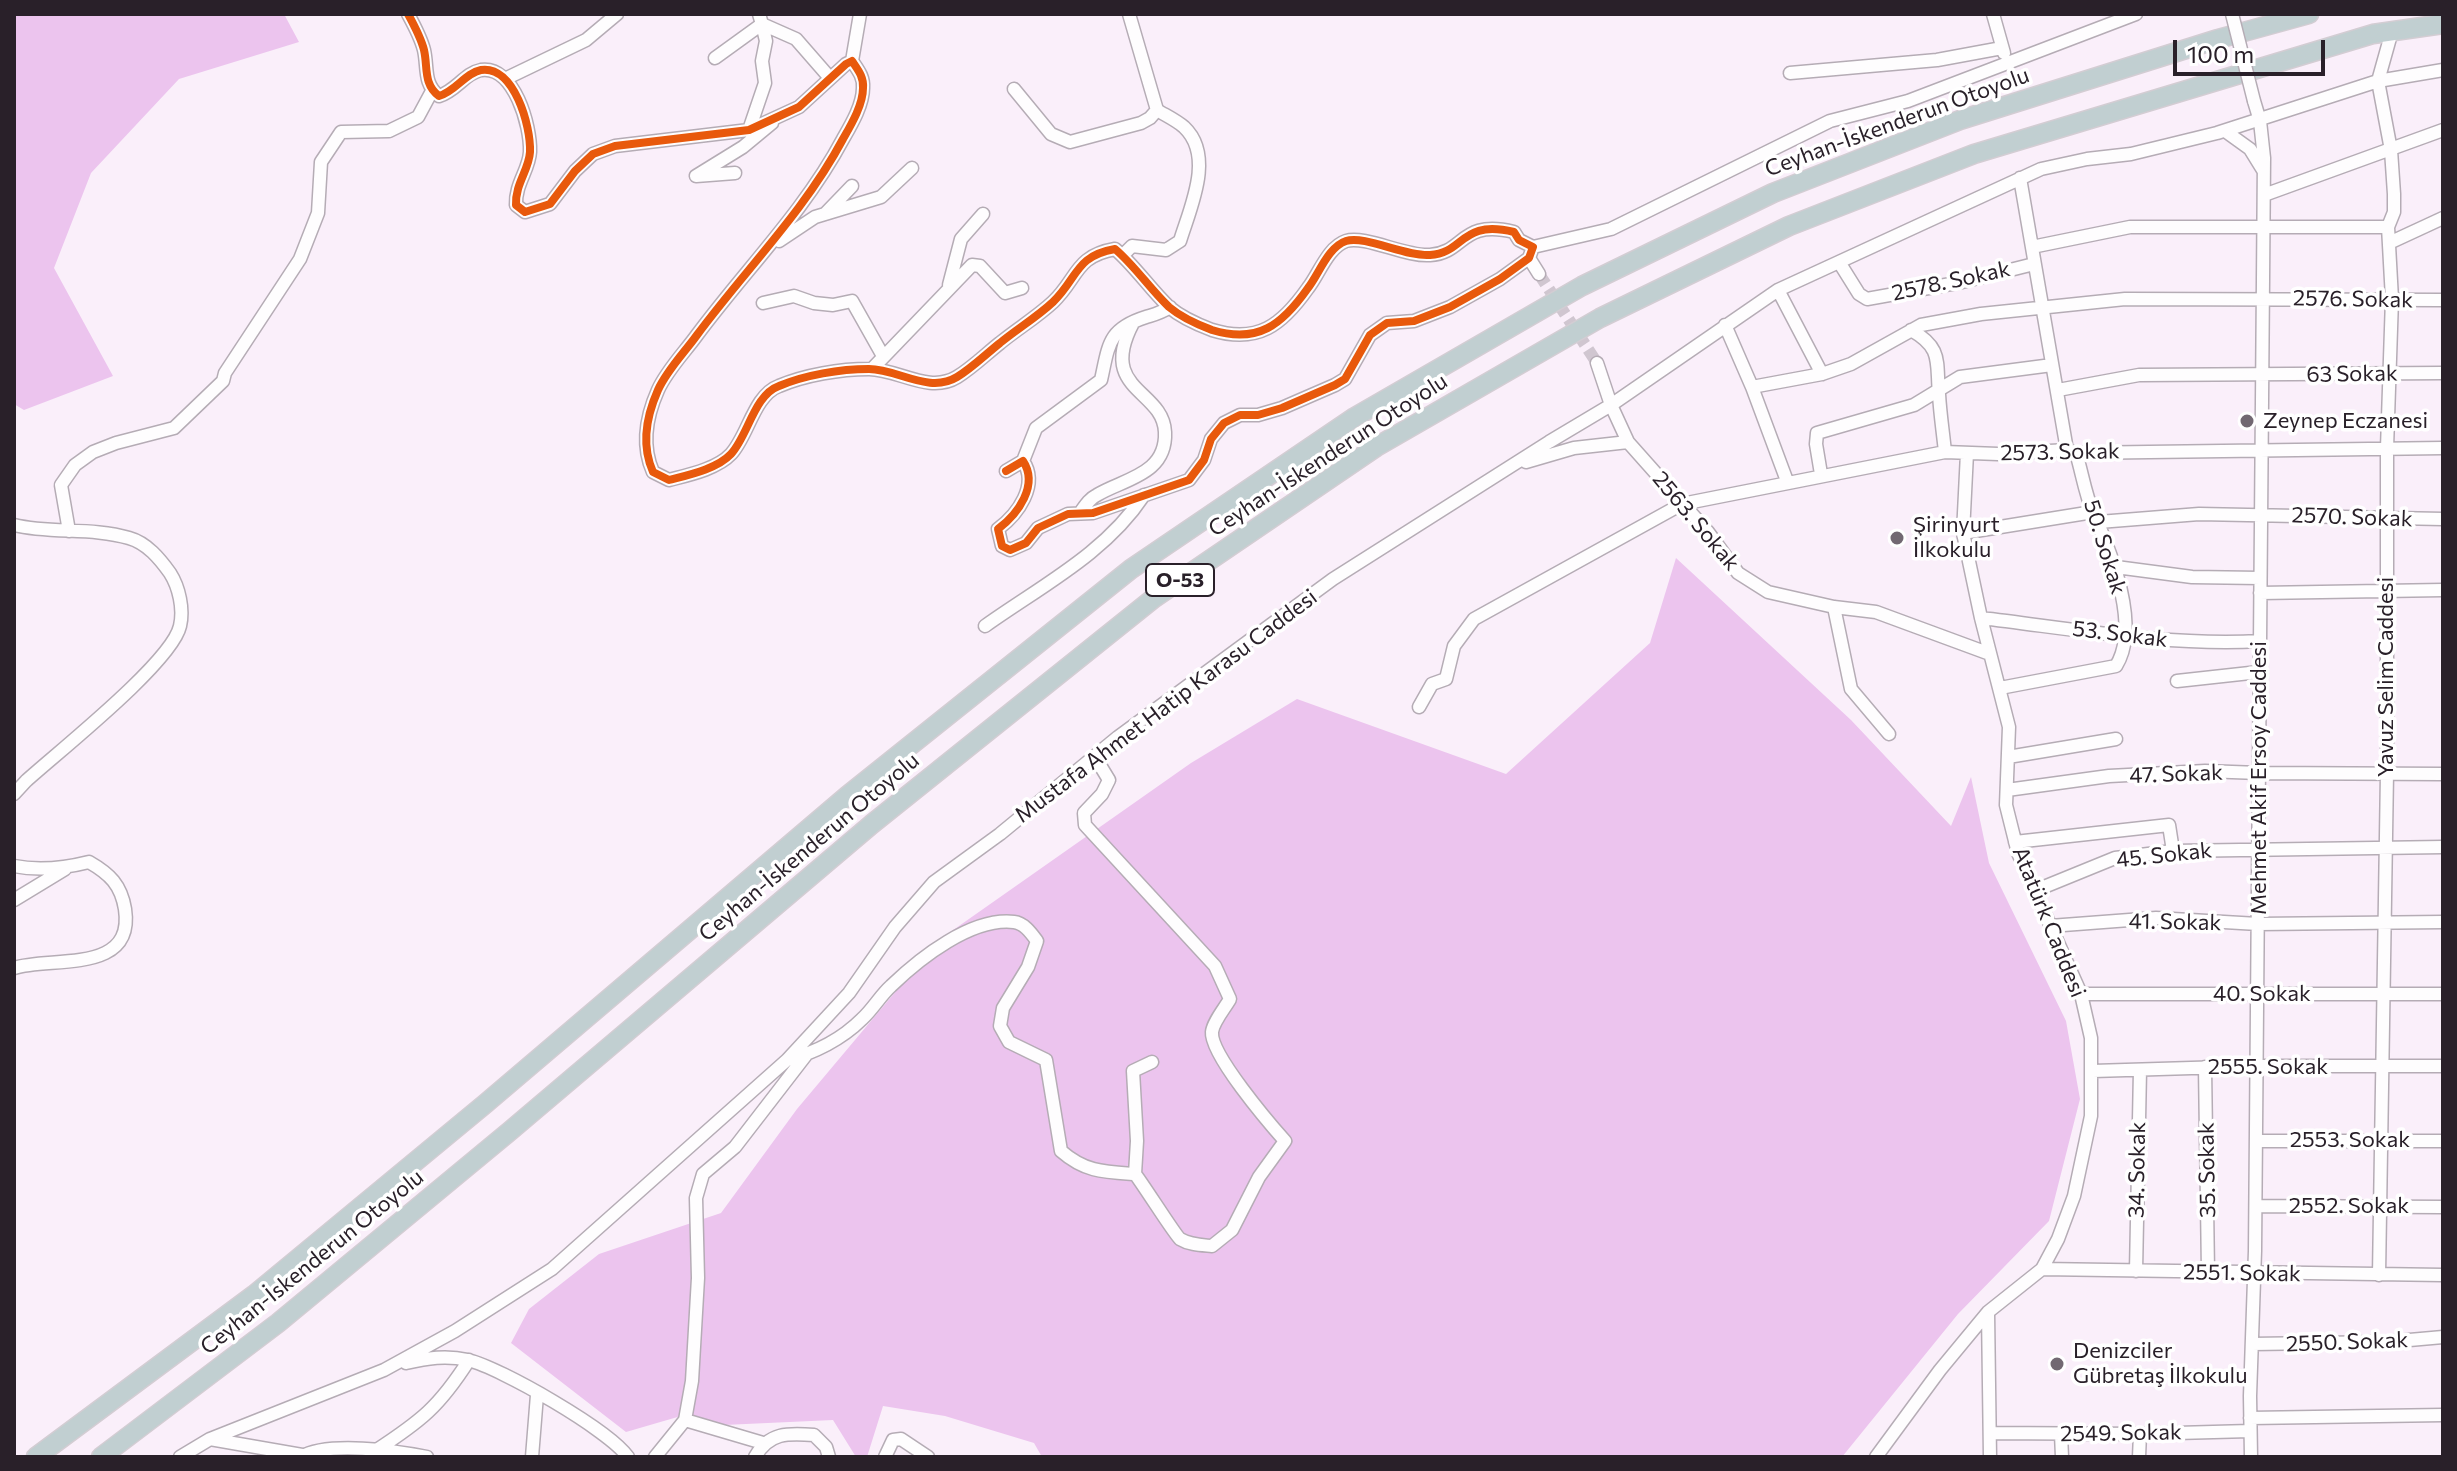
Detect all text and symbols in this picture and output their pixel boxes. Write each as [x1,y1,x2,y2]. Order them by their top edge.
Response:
scale bar [2177,24,2329,74]
text: 100 m [2187,39,2254,68]
street label: Ceyhan-İskenderun Otoyolu [1761,62,2033,182]
street label: 2578. Sokak [1889,256,2013,306]
street label: 2576. Sokak [2293,285,2413,313]
street label: 63 Sokak [2306,360,2398,388]
street label: Ceyhan-İskenderun Otoyolu [1204,368,1452,542]
place label: Zeynep Eczanesi [2263,408,2428,434]
marker: Zeynep Eczanesi [2238,412,2256,430]
street label: 2573. Sokak [2000,438,2120,466]
street label: 2563. Sokak [1647,466,1745,576]
street label: 50. Sokak [2078,497,2132,597]
street label: 2570. Sokak [2291,502,2413,532]
place label: Şirinyurt İlkokulu [1913,512,2000,564]
marker: Şirinyurt İlkokulu [1888,529,1906,547]
road number: O-53 [1146,564,1214,596]
street label: Yavuz Selim Caddesi [2373,577,2399,777]
street label: Mustafa Ahmet Hatip Karasu Caddesi [1010,584,1322,828]
street label: 53. Sokak [2071,615,2169,653]
street label: Mehmet Akif Ersoy Caddesi [2246,641,2272,915]
street label: Ceyhan-İskenderun Otoyolu [694,747,924,947]
street label: 47. Sokak [2129,759,2223,789]
street label: 45. Sokak [2115,837,2213,873]
street label: Atatürk Caddesi [2007,843,2091,1001]
street label: 41. Sokak [2128,908,2222,936]
street label: 40. Sokak [2213,981,2311,1007]
street label: 2555. Sokak [2208,1054,2328,1080]
street label: 34. Sokak [2123,1122,2151,1218]
street label: 35. Sokak [2193,1122,2221,1218]
street label: 2553. Sokak [2290,1127,2410,1153]
street label: Ceyhan-İskenderun Otoyolu [195,1164,429,1360]
street label: 2552. Sokak [2289,1193,2409,1219]
street label: 2551. Sokak [2183,1259,2301,1287]
street label: 2550. Sokak [2285,1327,2409,1357]
place label: Denizciler Gübretaş İlkokulu [2073,1338,2247,1390]
marker: Denizciler Gübretaş İlkokulu [2048,1355,2066,1373]
street label: 2549. Sokak [2060,1419,2182,1447]

